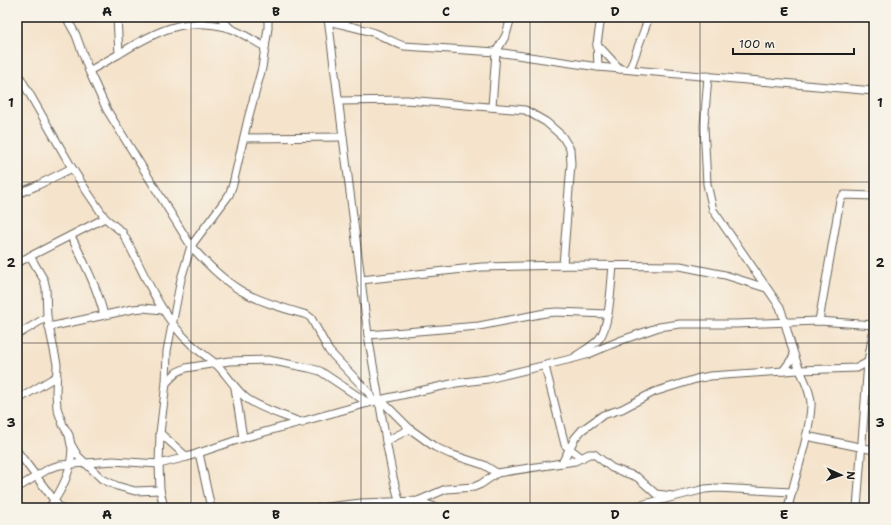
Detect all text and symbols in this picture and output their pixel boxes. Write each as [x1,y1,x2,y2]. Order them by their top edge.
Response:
text: A [102,3,112,20]
text: B [272,3,280,20]
text: C [442,3,450,20]
text: D [610,3,620,20]
text: E [780,3,789,20]
scale bar [733,30,854,56]
text: 100 m [739,36,775,52]
text: 1 [8,94,14,111]
text: 1 [877,94,883,111]
text: 2 [6,254,16,271]
text: 2 [875,254,885,271]
text: 3 [6,414,16,431]
text: 3 [875,414,885,431]
north arrow [821,455,861,495]
text: N [843,471,858,481]
text: A [102,506,112,523]
text: B [272,506,280,523]
text: C [442,506,450,523]
text: D [610,506,620,523]
text: E [780,506,789,523]

